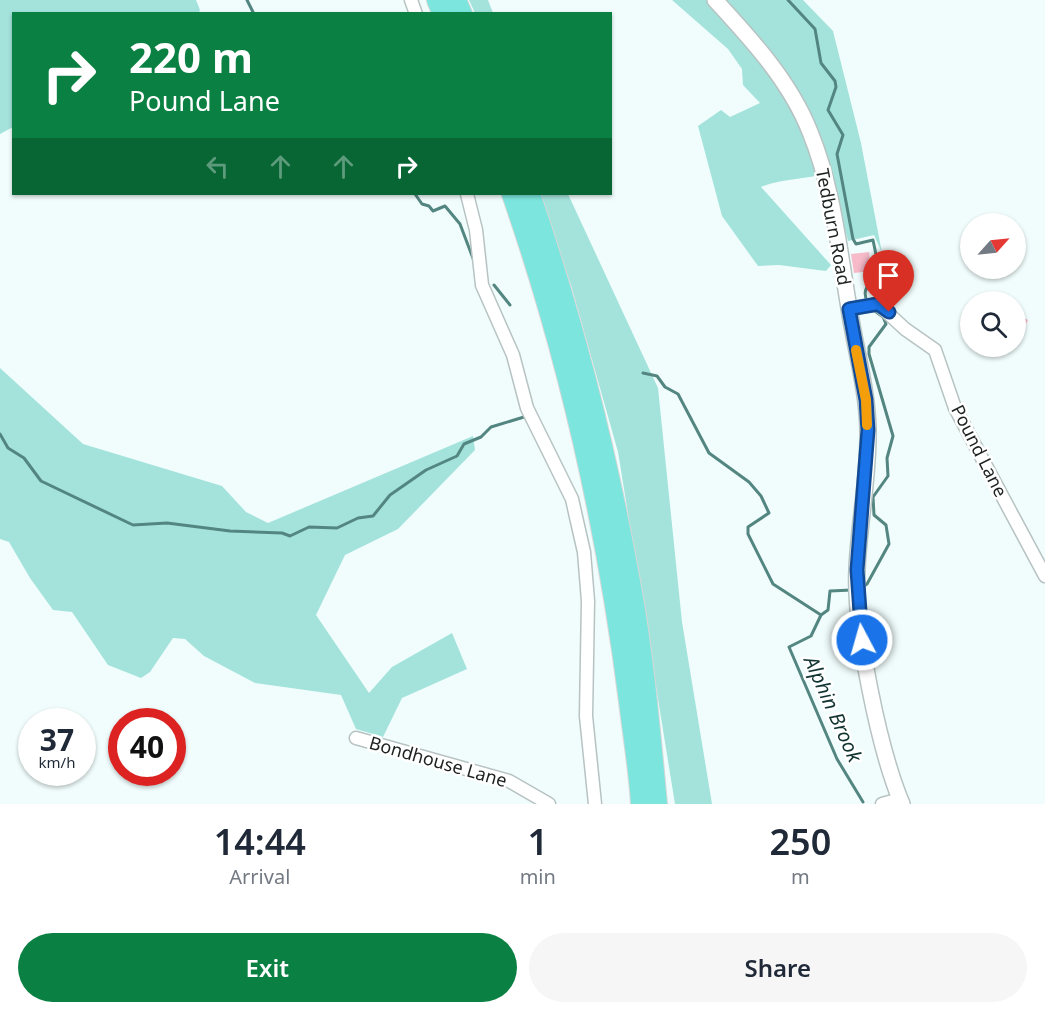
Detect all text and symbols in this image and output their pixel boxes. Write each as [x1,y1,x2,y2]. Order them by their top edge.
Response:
text: 220 m [129,28,253,85]
icon: right [30,36,108,114]
text: Pound Lane [129,82,280,119]
icon: left [201,150,234,183]
icon: ahead [264,150,297,183]
icon: ahead [327,150,360,183]
icon: right [390,150,423,183]
street label: Tedburn Road [811,166,857,287]
north arrow [960,213,1026,279]
map controls [960,213,1026,357]
pin [863,250,914,312]
icon: arrive [872,259,905,292]
button: search [960,291,1026,357]
street label: Pound Lane [946,400,1013,501]
position arrow [830,608,894,672]
water label: Alphin Brook [797,650,869,767]
speed limit sign: 40 [108,708,186,786]
text: 37 [40,719,74,760]
street label: Bondhouse Lane [367,730,510,792]
text: km/h [39,752,75,772]
text: 14:44 [214,817,306,866]
text: 1 [527,817,548,866]
text: 250 [770,817,831,866]
text: Arrival [229,863,290,890]
text: min [520,863,556,890]
text: m [791,863,810,890]
button: Exit [18,933,517,1002]
button: Share [529,933,1027,1002]

